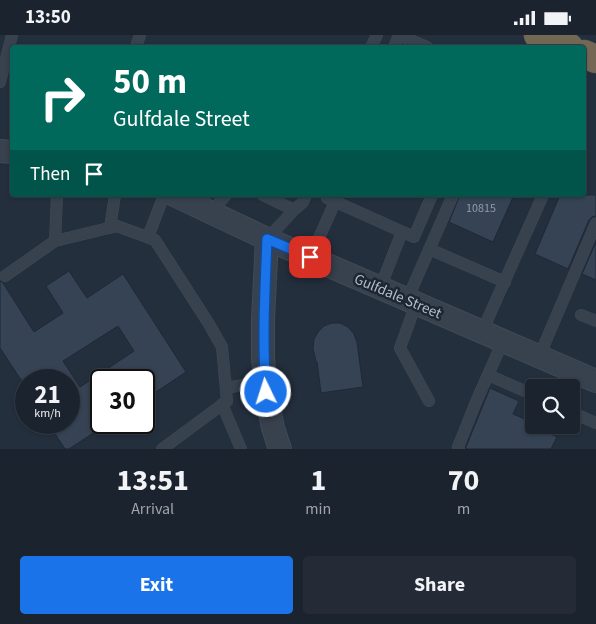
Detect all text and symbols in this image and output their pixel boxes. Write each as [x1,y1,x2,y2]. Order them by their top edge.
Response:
text: 13:50 [25,4,71,31]
text: 50 m [113,57,187,107]
icon: right [30,65,95,130]
text: Gulfdale Street [113,103,250,135]
icon: arrive [80,160,108,188]
text: Then [30,161,70,188]
house number: 10815 [466,200,496,217]
pin [289,236,331,278]
icon: arrive [296,243,324,271]
street label: Gulfdale Street [351,269,445,324]
position arrow [239,365,291,417]
speed limit sign: 30 [90,369,155,434]
text: 21 [34,377,61,413]
map controls [525,379,580,434]
button: search [525,379,580,434]
text: km/h [34,405,61,422]
text: 13:51 [116,459,189,502]
text: 1 [310,459,326,502]
text: 70 [448,459,479,502]
text: Arrival [131,498,174,520]
text: min [305,498,331,520]
text: m [457,498,470,520]
button: Exit [20,556,293,614]
button: Share [303,556,576,614]

